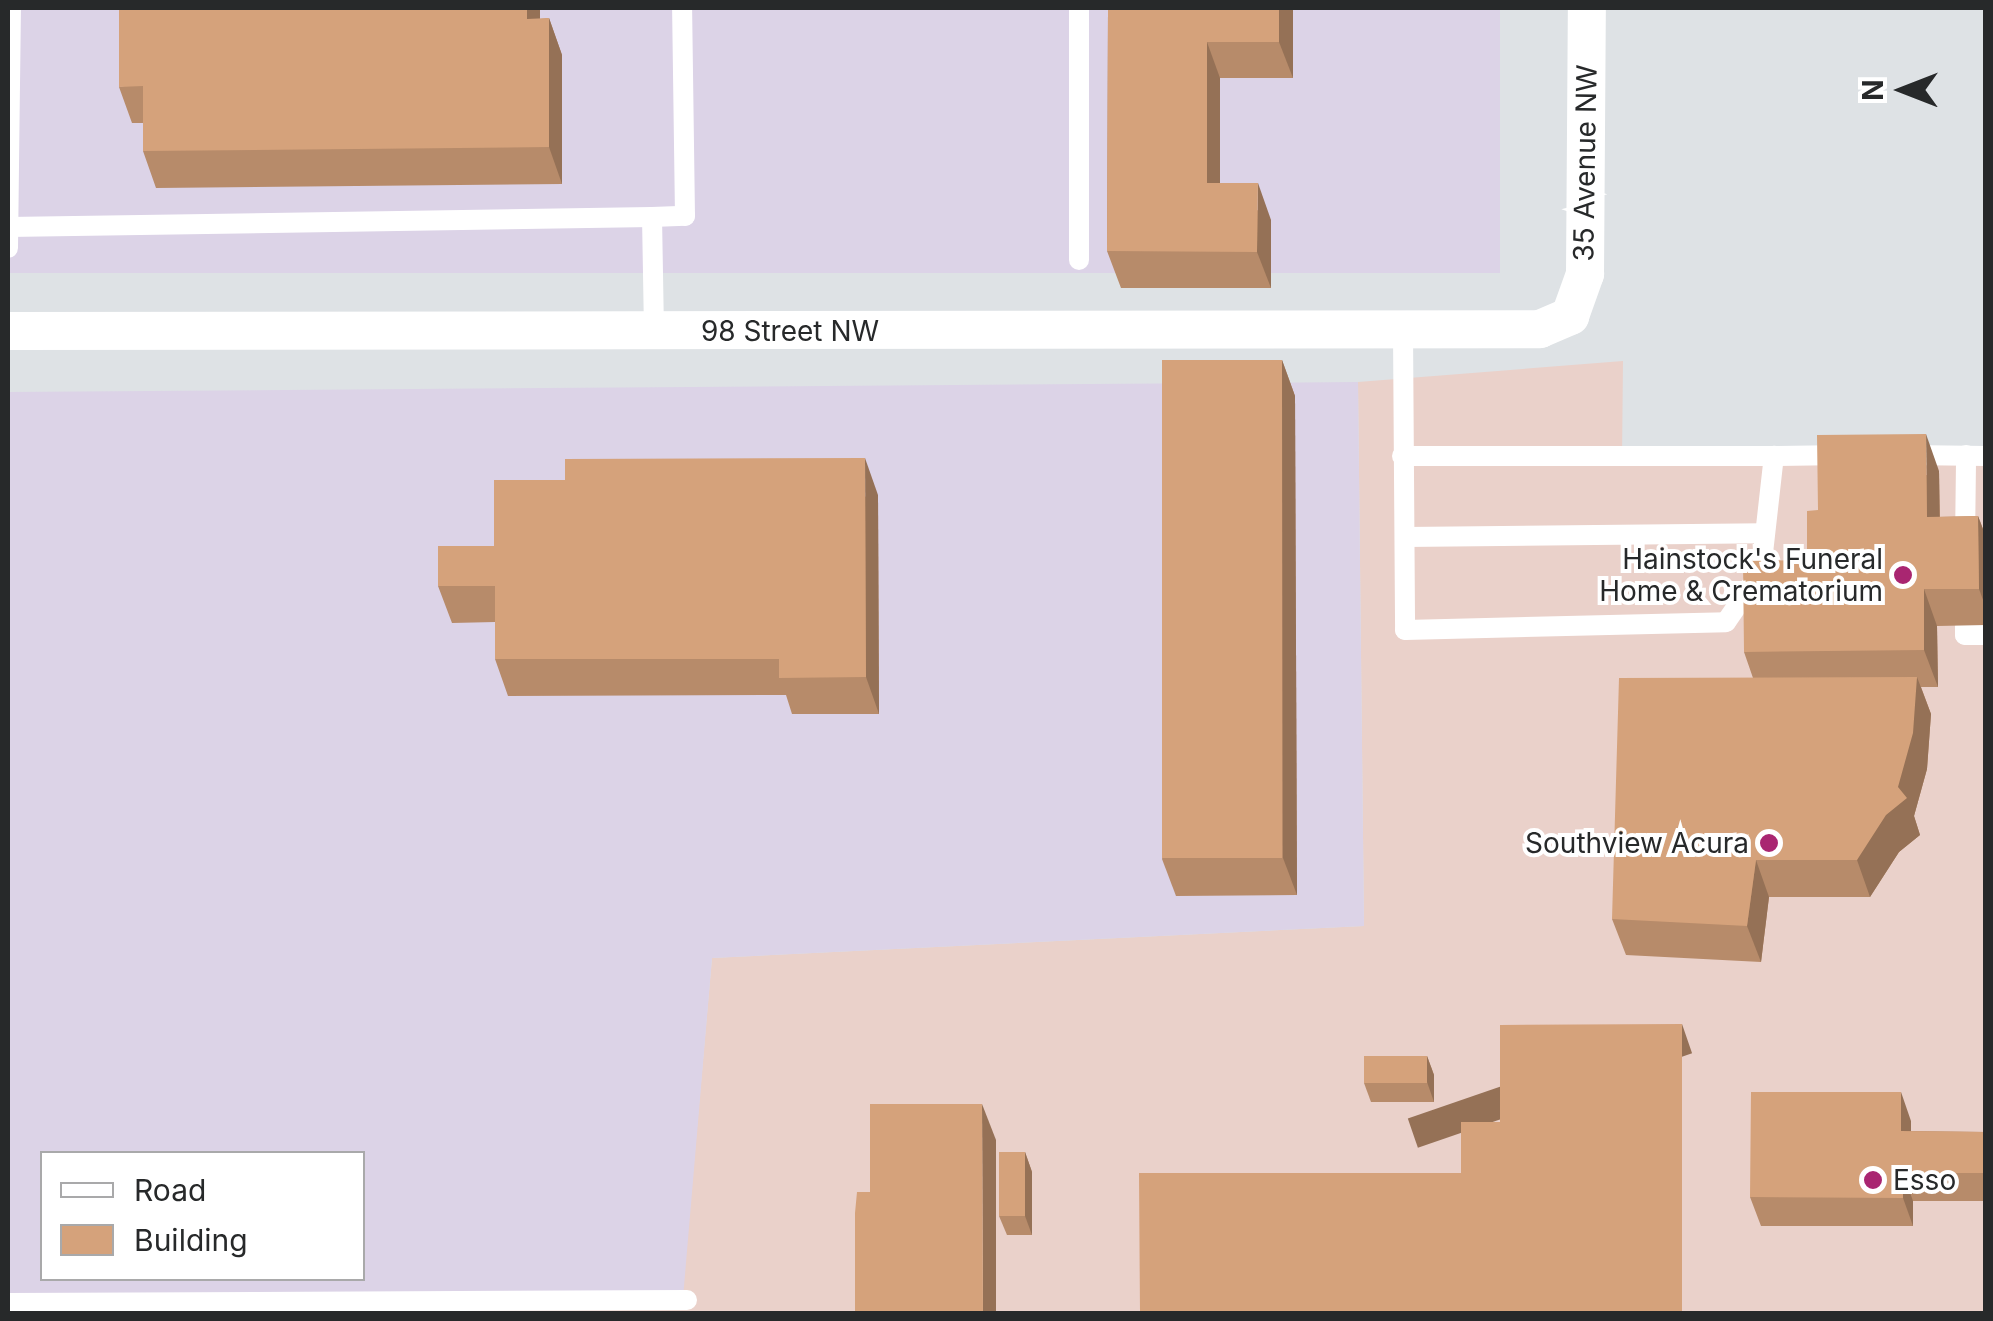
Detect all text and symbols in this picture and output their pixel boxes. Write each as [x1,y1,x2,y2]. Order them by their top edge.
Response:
north arrow [1853,40,1953,140]
street label: 35 Avenue NW [1566,64,1604,262]
text: N [1856,79,1890,101]
street label: 98 Street NW [701,314,879,348]
place label: Hainstock's Funeral Home & Crematorium [1599,542,1883,608]
marker: Hainstock's Funeral Home & Crematorium [1892,564,1914,586]
place label: Southview Acura [1525,826,1749,860]
marker: Southview Acura [1758,832,1780,854]
legend [40,1151,365,1281]
place label: Esso [1893,1163,1956,1197]
marker: Esso [1862,1169,1884,1191]
text: Road [134,1172,206,1208]
text: Building [134,1222,248,1258]

